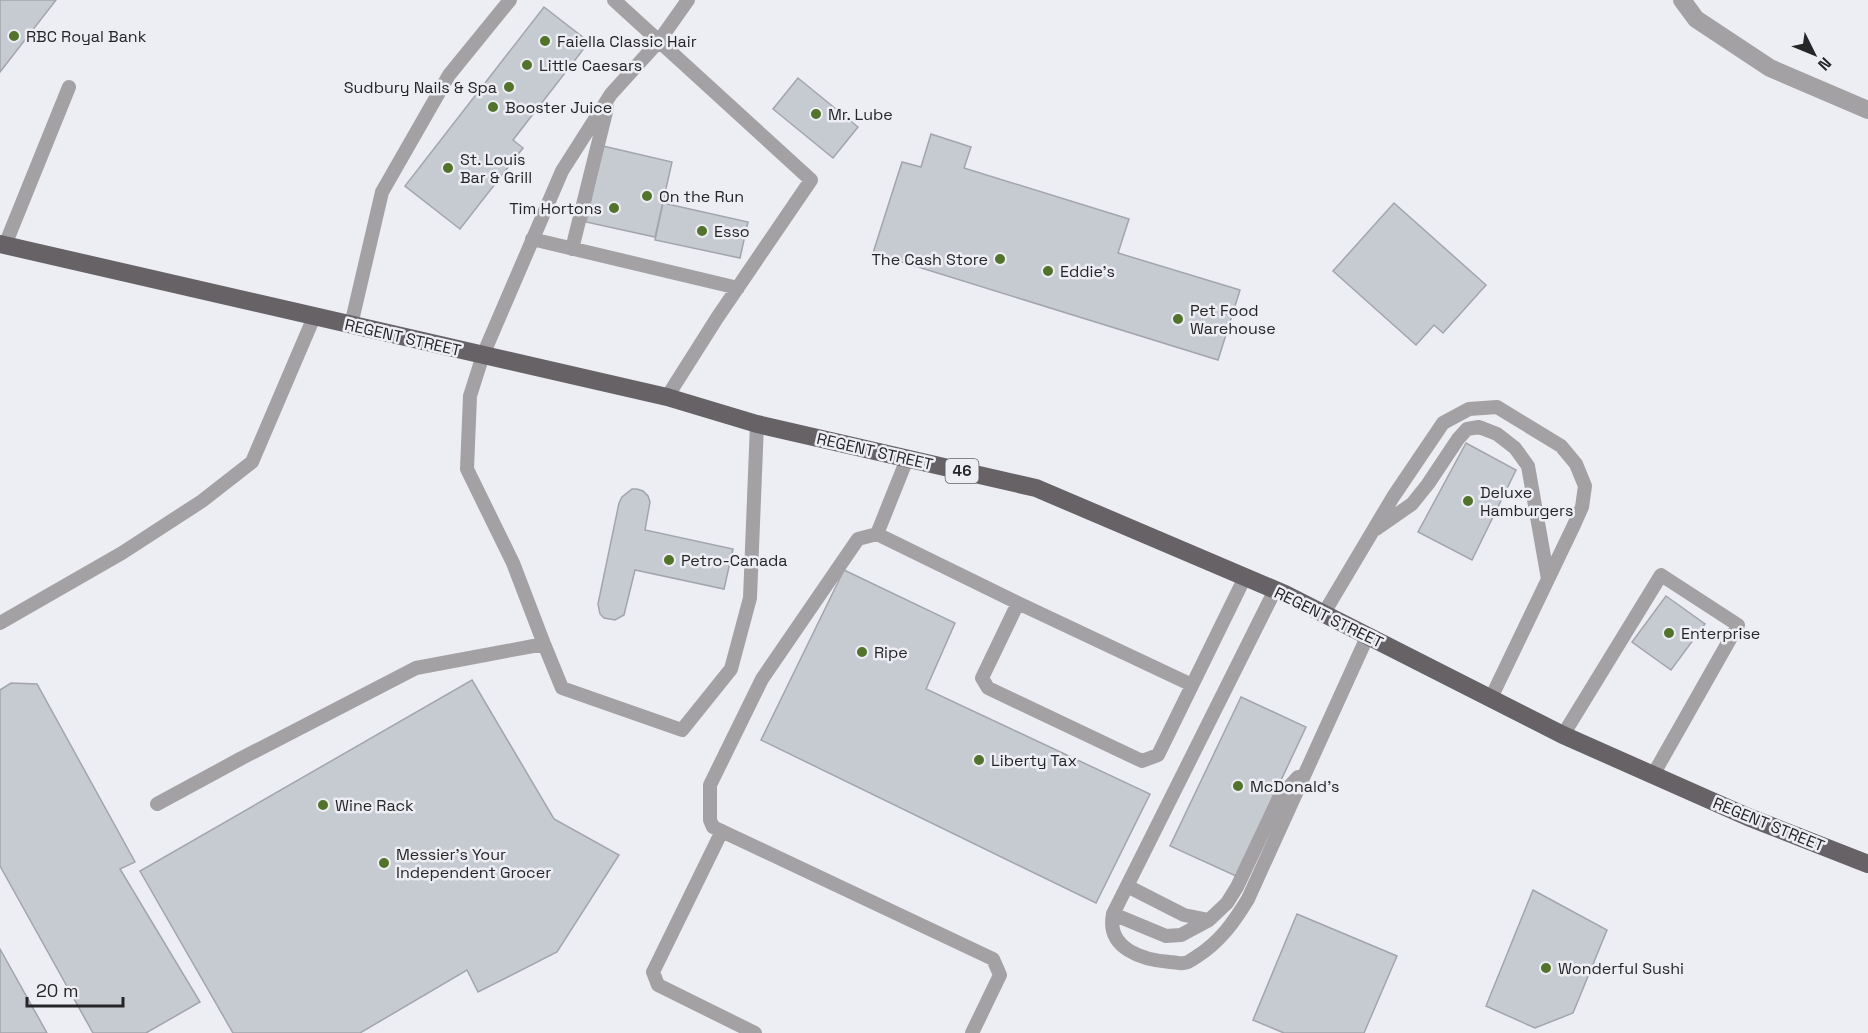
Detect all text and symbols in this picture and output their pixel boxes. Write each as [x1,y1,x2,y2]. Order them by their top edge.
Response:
north arrow [1784,24,1844,84]
place label: RBC Royal Bank [26,26,147,47]
marker: RBC Royal Bank [7,29,21,43]
place label: Faiella Classic Hair [557,31,697,52]
marker: Faiella Classic Hair [538,34,552,48]
text: N [1813,53,1836,75]
place label: Little Caesars [539,55,642,76]
marker: Little Caesars [520,58,534,72]
place label: Sudbury Nails & Spa [344,77,497,98]
marker: Sudbury Nails & Spa [502,80,516,94]
place label: Booster Juice [505,97,612,118]
marker: Booster Juice [486,100,500,114]
place label: Mr. Lube [828,104,893,125]
marker: Mr. Lube [809,107,823,121]
place label: St. Louis Bar & Grill [460,149,532,188]
marker: St. Louis Bar & Grill [441,161,455,175]
place label: On the Run [659,186,744,207]
marker: On the Run [640,189,654,203]
place label: Tim Hortons [509,198,602,219]
marker: Tim Hortons [607,201,621,215]
place label: Esso [714,221,750,242]
marker: Esso [695,224,709,238]
place label: The Cash Store [871,249,988,270]
marker: The Cash Store [993,252,1007,266]
place label: Eddie's [1060,261,1115,282]
marker: Eddie's [1041,264,1055,278]
place label: Pet Food Warehouse [1190,300,1276,339]
marker: Pet Food Warehouse [1171,312,1185,326]
street label: REGENT STREET [343,314,463,361]
street label: REGENT STREET [815,428,935,475]
road number: 46 [946,459,978,483]
place label: Deluxe Hamburgers [1480,482,1573,521]
marker: Deluxe Hamburgers [1461,494,1475,508]
place label: Petro-Canada [681,550,788,571]
marker: Petro-Canada [662,553,676,567]
street label: REGENT STREET [1271,582,1387,653]
place label: Enterprise [1681,623,1760,644]
marker: Enterprise [1662,626,1676,640]
place label: Ripe [874,642,908,663]
marker: Ripe [855,645,869,659]
place label: Liberty Tax [991,750,1077,771]
marker: Liberty Tax [972,753,986,767]
place label: McDonald's [1250,776,1340,797]
marker: McDonald's [1231,779,1245,793]
street label: REGENT STREET [1710,793,1828,856]
place label: Wine Rack [335,795,414,816]
marker: Wine Rack [316,798,330,812]
place label: Messier's Your Independent Grocer [396,844,551,883]
marker: Messier's Your Independent Grocer [377,856,391,870]
place label: Wonderful Sushi [1558,958,1684,979]
marker: Wonderful Sushi [1539,961,1553,975]
scale bar [27,970,123,1008]
text: 20 m [36,979,79,1002]

